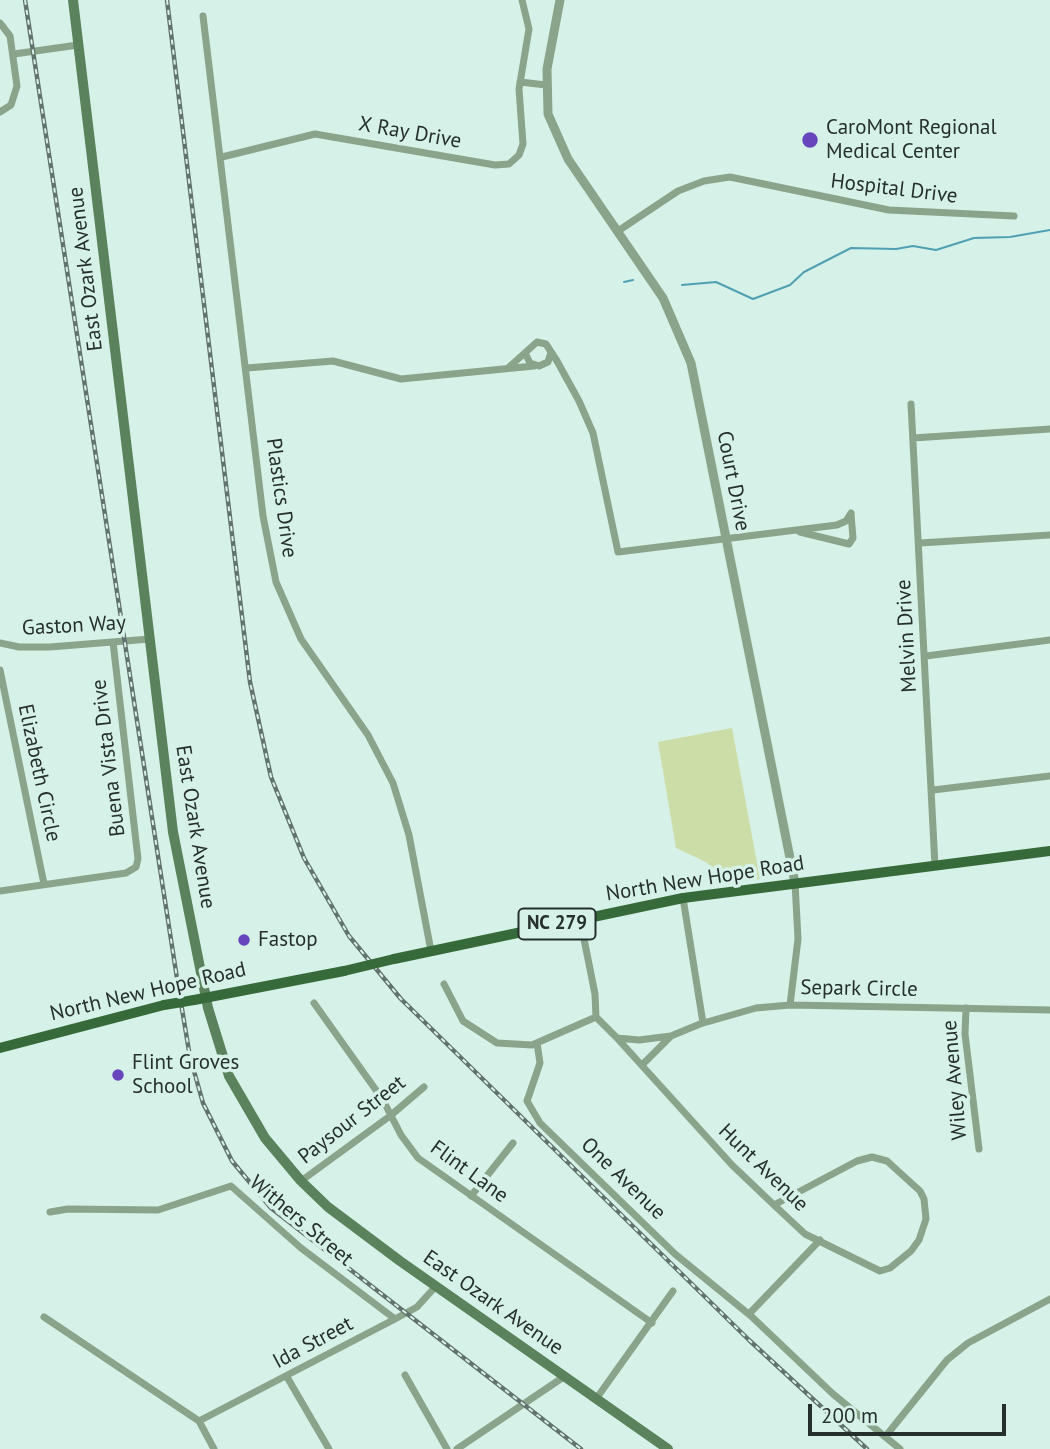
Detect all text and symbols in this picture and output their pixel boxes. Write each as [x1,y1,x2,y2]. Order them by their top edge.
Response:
street label: X Ray Drive [357,112,463,154]
place label: CaroMont Regional Medical Center [826,115,997,165]
marker: CaroMont Regional Medical Center [800,130,820,150]
street label: Hospital Drive [829,169,959,209]
street label: East Ozark Avenue [63,185,109,353]
street label: Court Drive [711,429,755,533]
street label: Plastics Drive [260,436,302,560]
street label: Melvin Drive [891,579,923,693]
street label: Gaston Way [21,611,127,641]
street label: Buena Vista Drive [87,678,131,838]
street label: Elizabeth Circle [12,702,66,844]
street label: East Ozark Avenue [170,743,220,911]
street label: North New Hope Road [604,851,806,907]
road number: NC 279 [518,908,596,940]
place label: Fastop [258,927,318,953]
marker: Fastop [236,932,252,948]
street label: North New Hope Road [48,957,248,1027]
street label: Separk Circle [800,975,918,1003]
street label: Wiley Avenue [937,1019,973,1141]
place label: Flint Groves School [132,1050,239,1100]
marker: Flint Groves School [110,1067,126,1083]
street label: Paysour Street [293,1070,411,1170]
street label: Hunt Avenue [713,1119,813,1217]
street label: One Avenue [576,1133,670,1225]
street label: Flint Lane [425,1135,513,1209]
street label: Withers Street [244,1170,358,1272]
street label: East Ozark Avenue [418,1245,568,1361]
street label: Ida Street [269,1311,357,1375]
scale bar [812,1390,1010,1434]
text: 200 m [821,1402,878,1429]

